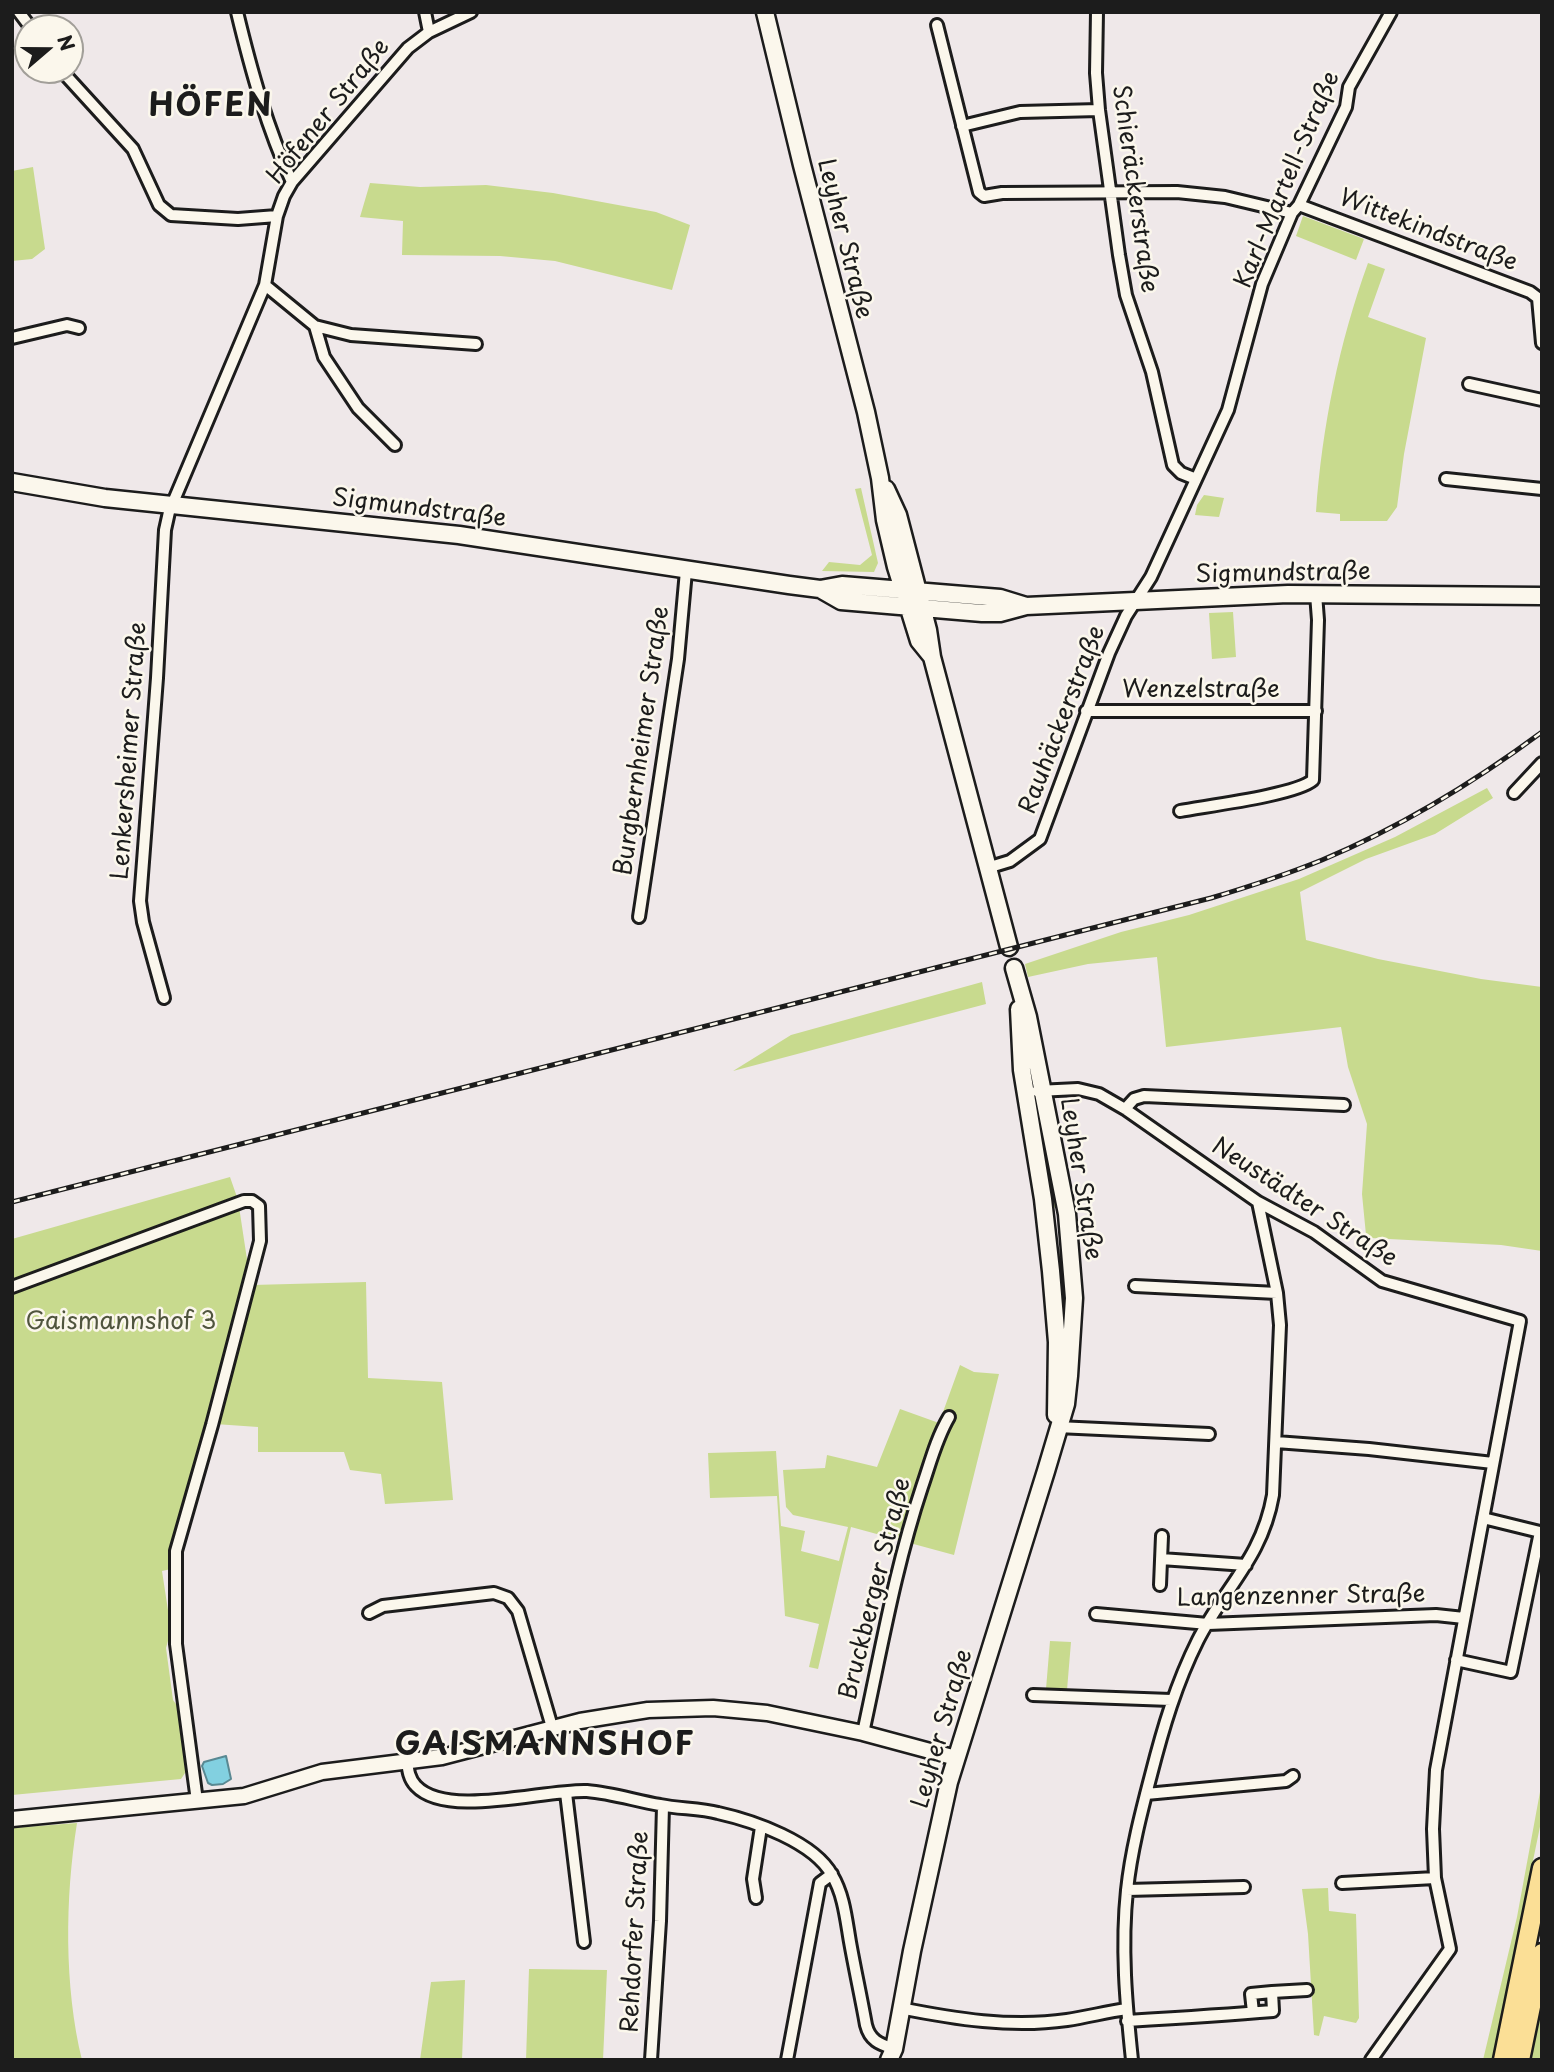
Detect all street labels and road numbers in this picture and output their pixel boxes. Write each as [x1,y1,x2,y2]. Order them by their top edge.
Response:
street label: Höfener Straße [262,34,396,190]
street label: Karl-Martell-Straße [1229,67,1347,293]
street label: Schieräckerstraße [1105,83,1163,295]
street label: Leyher Straße [810,156,878,322]
street label: Wittekindstraße [1335,184,1521,278]
street label: Sigmundstraße [330,484,508,534]
street label: Sigmundstraße [1195,558,1371,590]
street label: Burgbernheimer Straße [610,604,676,878]
street label: Lenkersheimer Straße [107,621,153,881]
street label: Rauhäckerstraße [1014,622,1112,818]
street label: Wenzelstraße [1122,676,1280,704]
street label: Leyher Straße [1053,1096,1107,1262]
street label: Neustädter Straße [1206,1132,1402,1274]
street label: Bruckberger Straße [834,1475,918,1703]
street label: Langenzenner Straße [1176,1580,1426,1614]
street label: Leyher Straße [907,1646,979,1812]
street label: Rehdorfer Straße [616,1830,656,2034]

